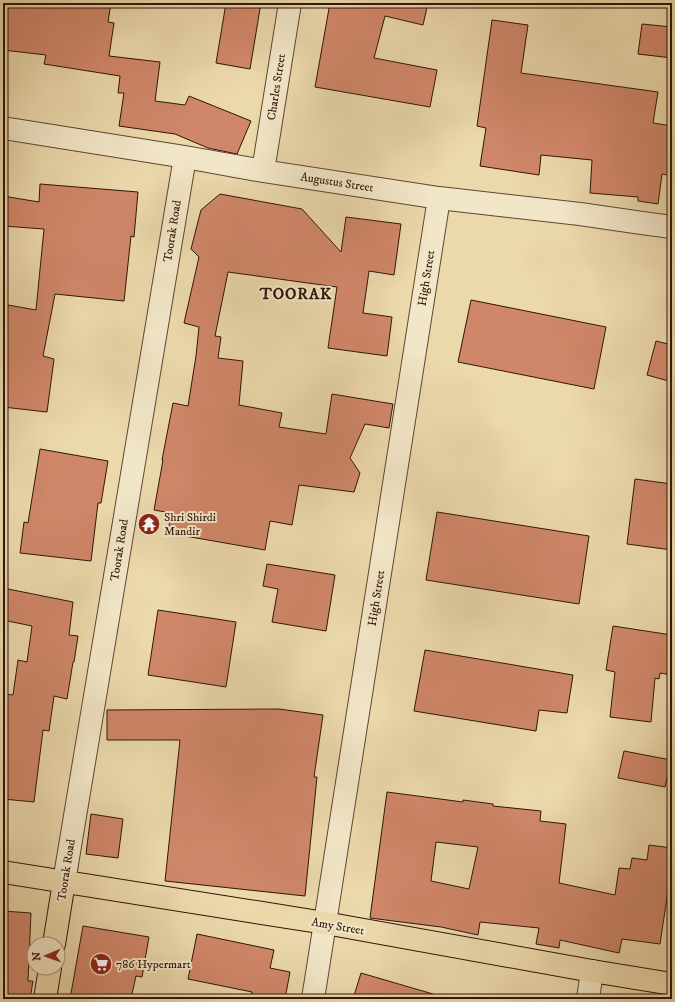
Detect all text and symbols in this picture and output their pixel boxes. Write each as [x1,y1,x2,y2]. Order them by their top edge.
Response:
street label: Charles Street [264,53,289,121]
street label: Augustus Street [299,169,375,196]
street label: Toorak Road [160,199,185,263]
street label: High Street [415,249,438,307]
district label: TOORAK [259,284,332,304]
place label: Shri Shirdi Mandir [164,510,216,539]
temple icon: Shri Shirdi Mandir [136,511,162,537]
street label: Toorak Road [107,518,132,582]
street label: High Street [365,569,388,627]
street label: Toorak Road [54,838,79,902]
street label: Amy Street [310,914,366,939]
north arrow [26,936,66,976]
supermarket icon: 786 Hypermart [88,951,114,977]
text: N [30,952,44,961]
place label: 786 Hypermart [116,957,191,972]

